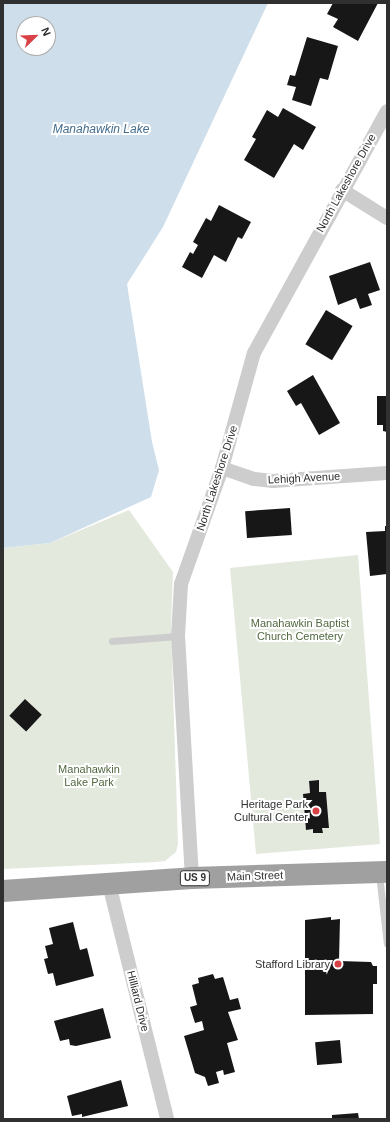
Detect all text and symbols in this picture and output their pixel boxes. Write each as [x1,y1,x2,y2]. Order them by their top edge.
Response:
north arrow [16,16,56,56]
text: N [39,26,53,38]
water label: Manahawkin Lake [53,123,149,137]
street label: North Lakeshore Drive [314,132,378,234]
street label: North Lakeshore Drive [194,424,240,532]
street label: Lehigh Avenue [267,469,341,487]
park label: Manahawkin Baptist Church Cemetery [251,617,349,643]
park label: Manahawkin Lake Park [58,763,120,789]
place label: Heritage Park Cultural Center [234,798,308,824]
marker: Heritage Park Cultural Center [311,806,321,816]
street label: Main Street [227,868,283,884]
road number: US 9 [179,870,211,886]
place label: Stafford Library [255,957,330,971]
marker: Stafford Library [333,959,343,969]
street label: Hilliard Drive [124,969,152,1033]

